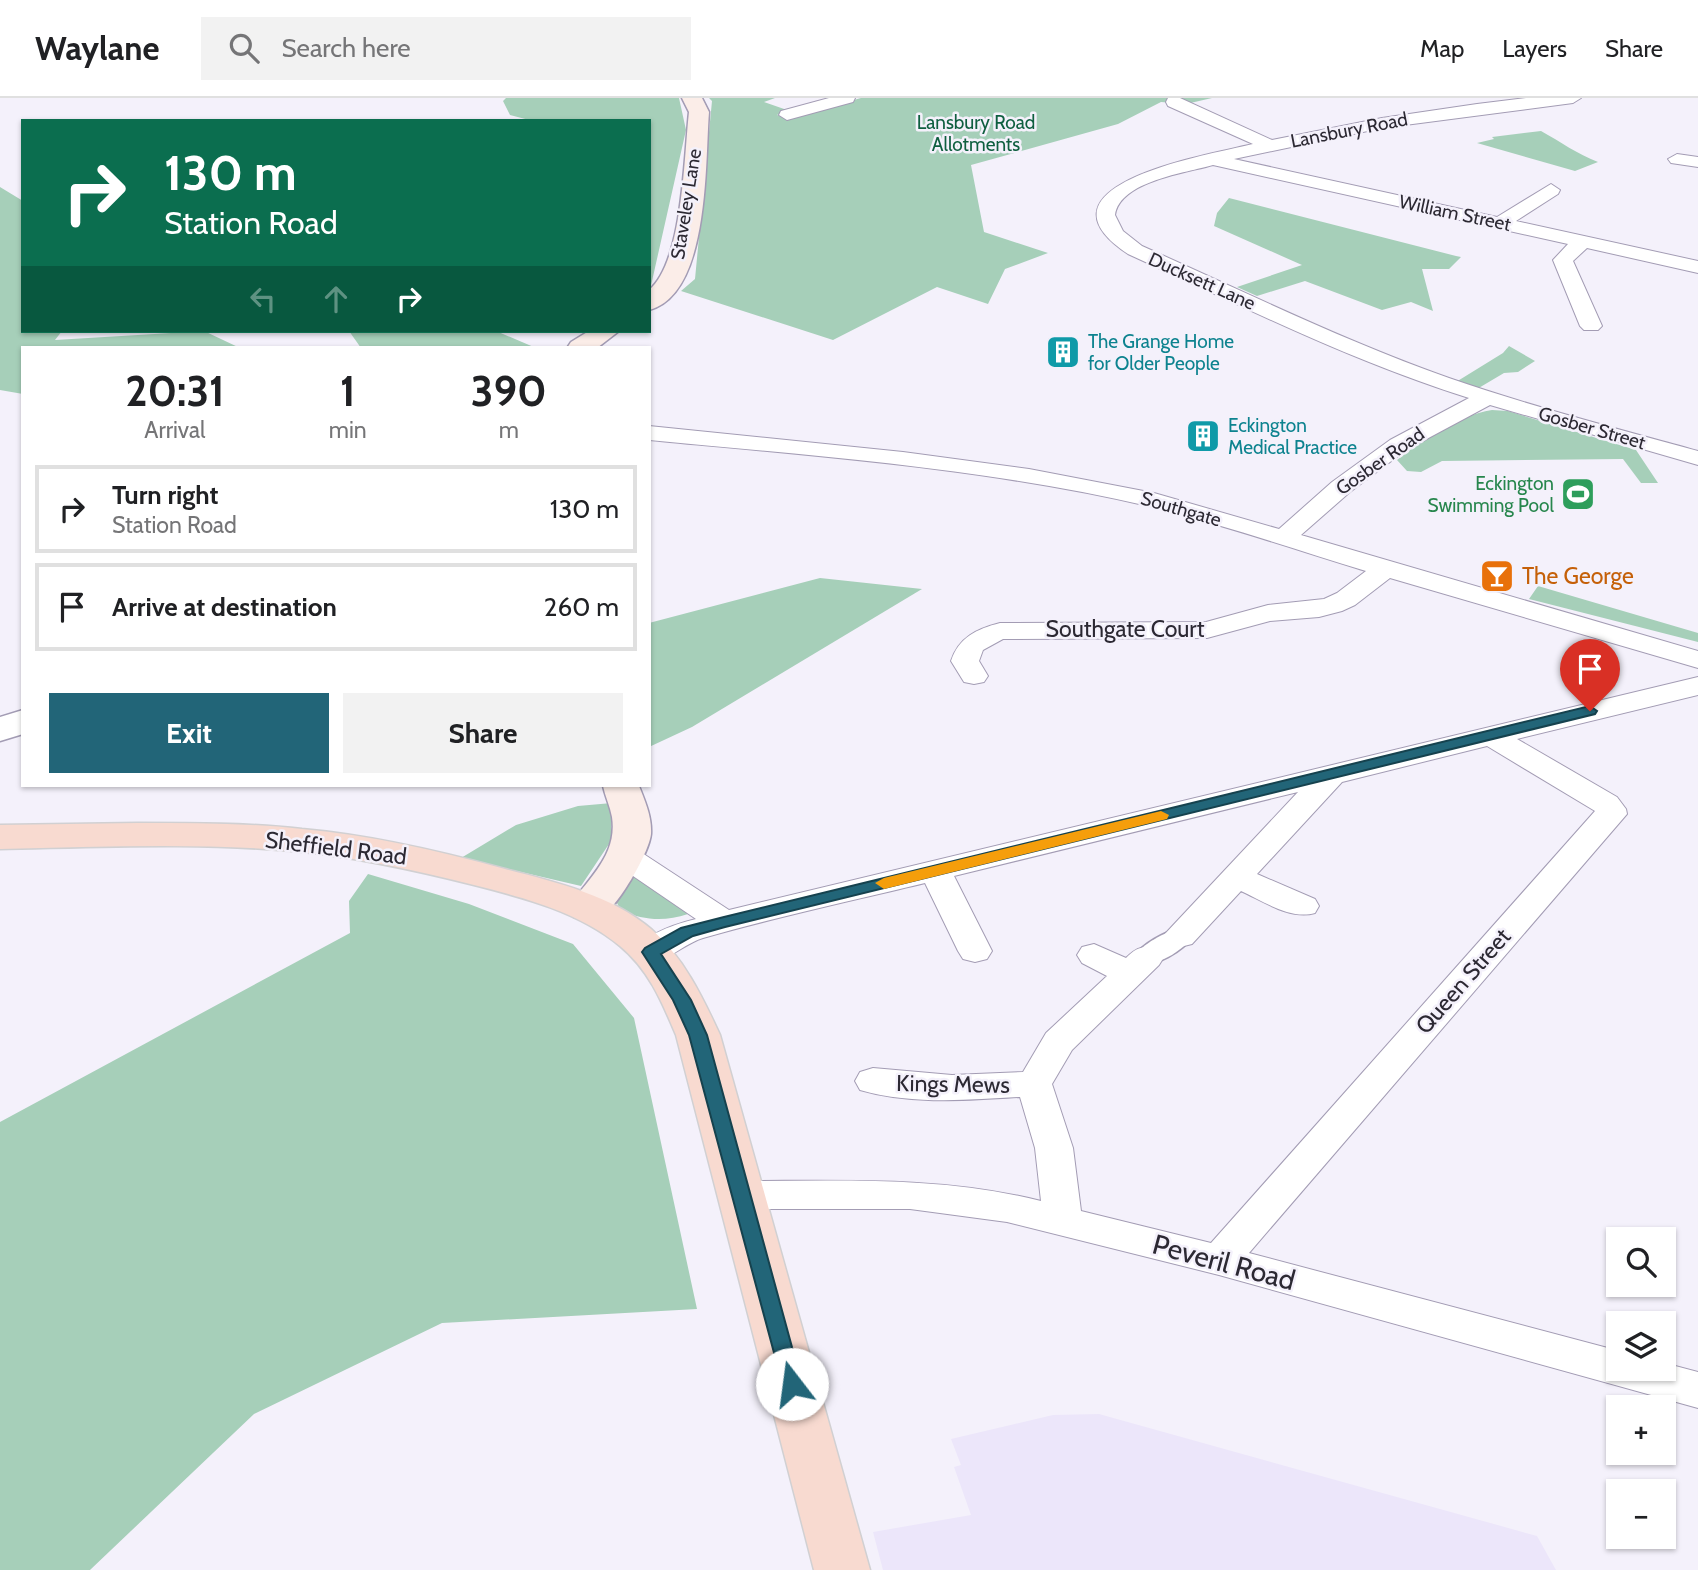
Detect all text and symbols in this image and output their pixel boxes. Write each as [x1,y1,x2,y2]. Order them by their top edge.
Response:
search box [201,17,691,80]
text: Waylane [35,28,159,68]
icon: search [225,29,263,67]
text: Search here [281,32,411,64]
text: Map [1420,34,1464,63]
text: Layers [1502,34,1567,63]
text: Share [1605,34,1663,63]
street label: Lansbury Road [1289,107,1409,153]
park label: Lansbury Road Allotments [917,111,1035,156]
text: 130 m [164,143,297,202]
icon: right [49,147,140,238]
street label: Staveley Lane [666,147,706,261]
street label: William Street [1397,190,1514,236]
text: Station Road [164,203,338,242]
street label: Ducksett Lane [1145,247,1259,315]
icon: left [244,280,282,318]
icon: ahead [317,280,355,318]
icon: right [390,280,428,318]
place label: The Grange Home for Older People [1088,330,1234,375]
building icon: The Grange Home for Older People [1044,333,1082,371]
text: 20:31 [125,365,225,417]
text: 1 [340,365,355,417]
text: 390 [471,365,547,417]
street label: Gosber Street [1536,402,1649,454]
place label: Eckington Medical Practice [1228,414,1357,459]
text: Arrival [144,416,205,444]
text: min [329,416,367,444]
text: m [499,416,519,444]
building icon: Eckington Medical Practice [1184,417,1222,455]
street label: Gosber Road [1331,422,1429,500]
place label: Eckington Swimming Pool [1428,472,1555,517]
sports icon: Eckington Swimming Pool [1559,475,1597,513]
text: Turn right [112,479,218,511]
street label: Southgate [1138,487,1224,532]
icon: right [53,490,91,528]
text: 130 m [550,493,619,525]
text: Station Road [112,511,237,539]
bar icon: The George [1478,557,1516,595]
place label: The George [1522,562,1634,590]
icon: arrive [53,588,91,626]
text: Arrive at destination [112,591,337,623]
text: 260 m [544,591,619,623]
street label: Southgate Court [1046,615,1205,643]
pin [1560,639,1620,711]
icon: arrive [1571,650,1609,688]
button: Exit [49,693,329,773]
button: Share [343,693,623,773]
street label: Sheffield Road [264,825,408,871]
street label: Queen Street [1410,922,1516,1039]
street label: Kings Mews [896,1069,1010,1099]
street label: Peveril Road [1149,1227,1299,1297]
map controls [1606,1227,1676,1549]
button: search [1606,1227,1676,1297]
button: layers [1606,1311,1676,1381]
position arrow [755,1347,829,1421]
button: + [1606,1395,1676,1465]
button: − [1606,1479,1676,1549]

